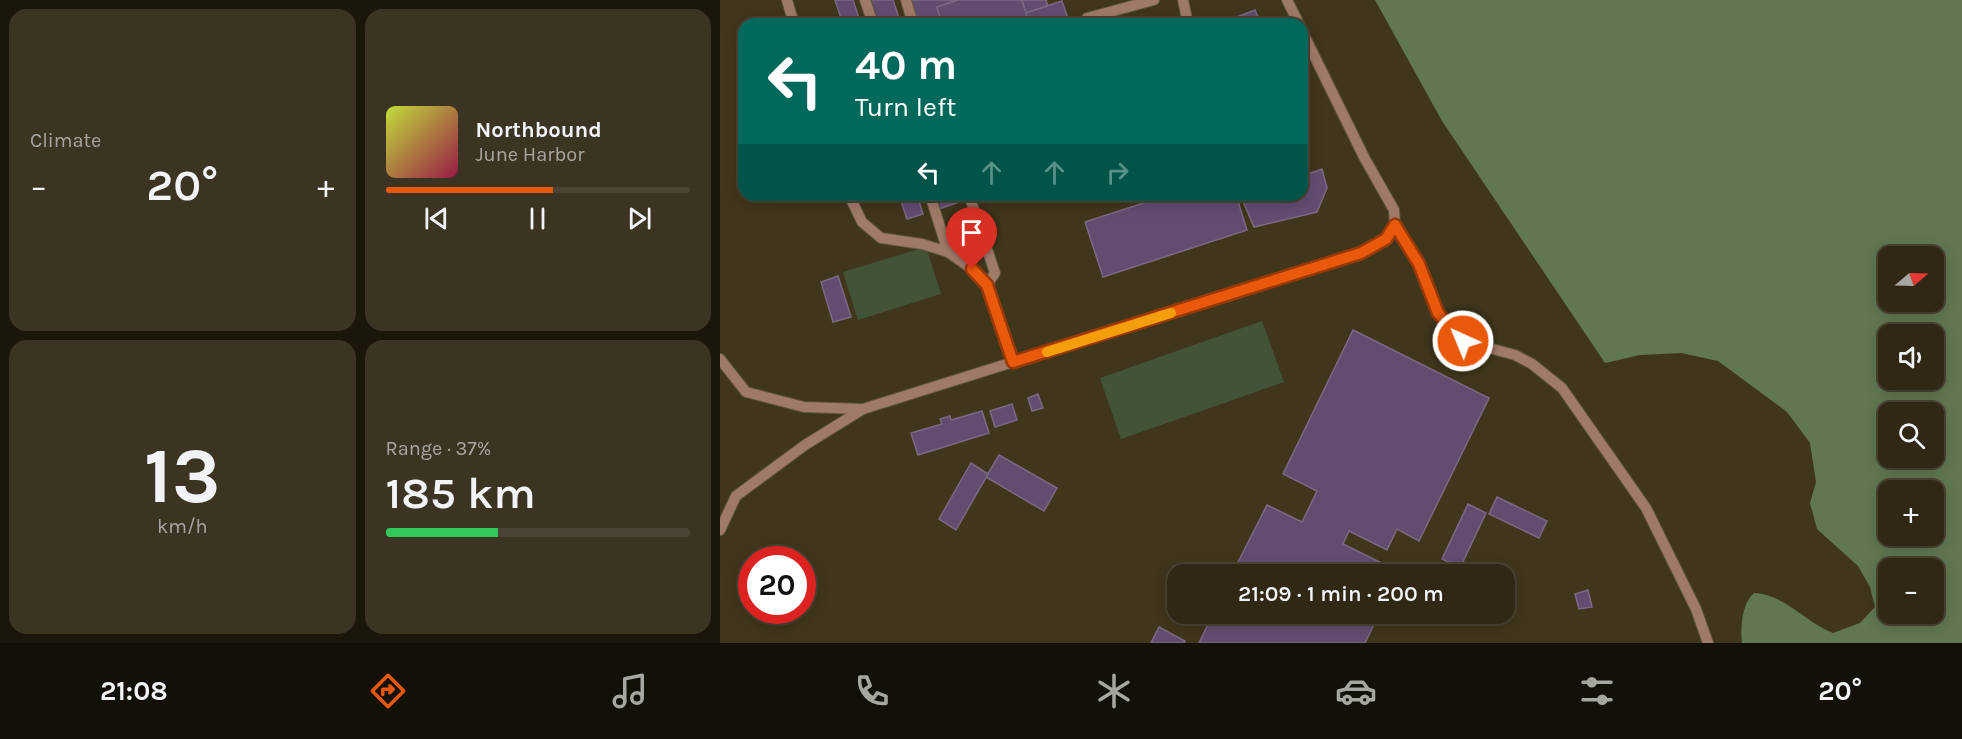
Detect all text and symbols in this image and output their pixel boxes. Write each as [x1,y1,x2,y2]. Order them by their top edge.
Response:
text: 40 m [855,40,957,90]
icon: left [756,42,834,120]
text: Turn left [855,91,956,123]
text: Northbound [476,117,602,143]
text: Climate [30,129,101,152]
text: June Harbor [476,143,584,166]
icon: left [912,156,945,189]
icon: ahead [975,156,1008,189]
icon: ahead [1038,156,1071,189]
icon: right [1101,156,1134,189]
text: 20° [146,159,218,211]
text: − [30,167,47,205]
text: + [317,167,335,205]
icon: previous [420,202,453,235]
icon: pause [521,202,554,235]
icon: next [623,202,656,235]
pin [946,207,997,269]
icon: arrive [955,216,988,249]
north arrow [1878,246,1944,312]
map controls [1878,246,1944,624]
position arrow [1431,309,1495,373]
button: sound [1878,324,1944,390]
button: search [1878,402,1944,468]
text: 13 [144,430,220,522]
text: Range · 37% [386,437,491,460]
text: 185 km [386,467,536,519]
button: + [1878,480,1944,546]
text: km/h [157,515,208,538]
speed limit sign: 20 [738,546,816,624]
button: − [1878,558,1944,624]
text: 21:09 · 1 min · 200 m [1238,581,1444,607]
icon: directions [367,670,409,712]
icon: music [609,670,651,712]
icon: phone [851,670,893,712]
icon: climate [1093,670,1135,712]
icon: car [1335,670,1377,712]
icon: filters [1576,670,1618,712]
text: 21:08 [100,675,168,707]
text: 20° [1818,675,1862,707]

